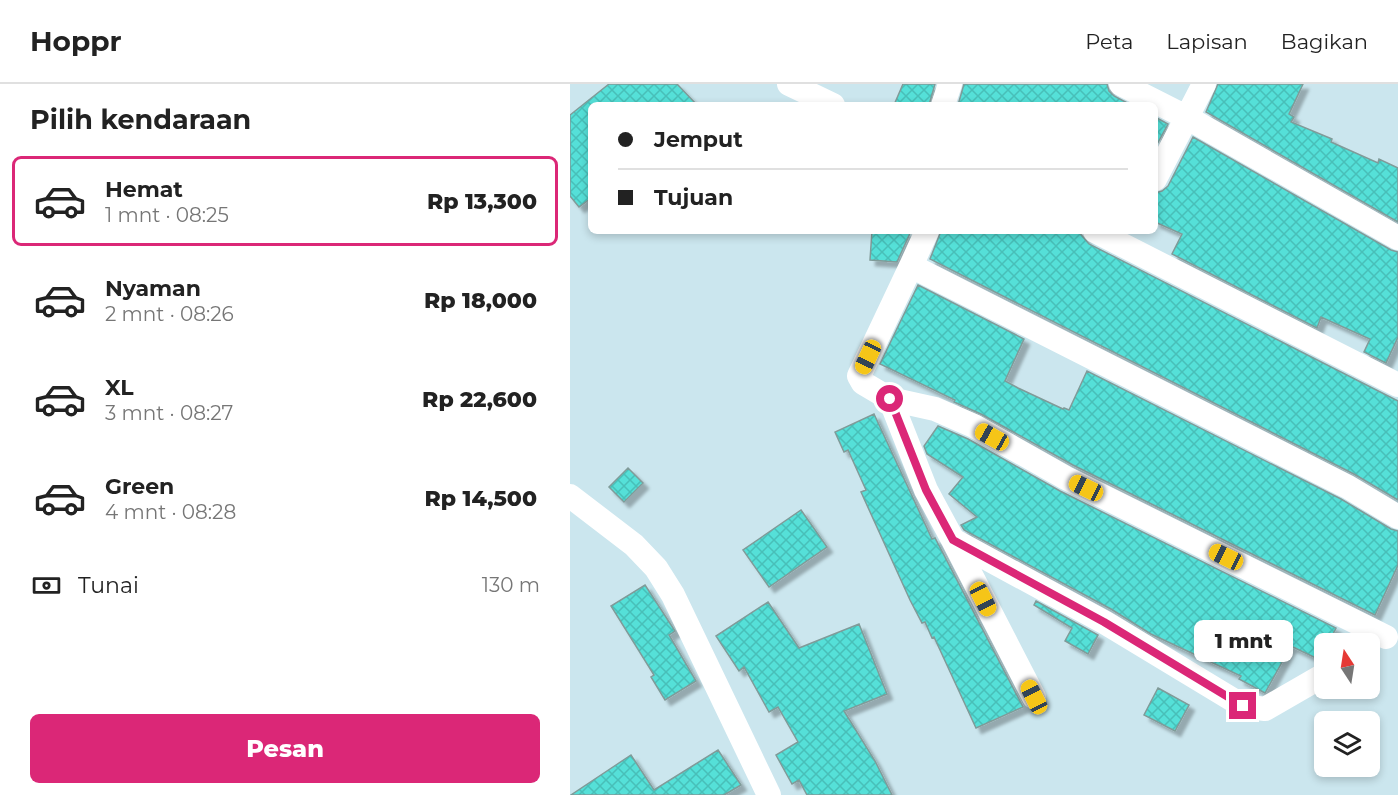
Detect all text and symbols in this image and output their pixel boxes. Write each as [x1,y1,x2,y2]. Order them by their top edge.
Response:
text: Hoppr [30,24,122,58]
text: Peta [1085,29,1133,54]
text: Lapisan [1166,29,1248,54]
text: Bagikan [1281,29,1368,54]
text: Pilih kendaraan [30,103,251,136]
text: Jemput [654,126,743,153]
icon: car [33,174,87,228]
text: Hemat [105,176,183,203]
text: Tujuan [654,184,733,211]
text: Rp 13,300 [427,188,537,215]
text: 1 mnt · 08:25 [105,203,229,227]
icon: car [33,273,87,327]
text: Nyaman [105,275,201,302]
text: Rp 18,000 [424,287,537,314]
text: 2 mnt · 08:26 [105,302,234,326]
car [852,337,884,377]
icon: car [33,372,87,426]
text: XL [105,374,134,401]
route start [876,385,903,412]
text: Rp 22,600 [422,386,537,413]
text: 3 mnt · 08:27 [105,401,233,425]
car [972,420,1012,454]
icon: car [33,471,87,525]
car [1066,472,1106,504]
text: Green [105,473,174,500]
text: Rp 14,500 [425,485,537,512]
text: 4 mnt · 08:28 [105,500,236,524]
car [1206,541,1246,573]
icon: cash [30,569,63,602]
text: Tunai [78,572,139,599]
text: 130 m [482,573,540,597]
car [967,579,999,619]
callout: 1 mnt [1194,619,1292,661]
text: 1 mnt [1215,629,1272,653]
north arrow [1314,633,1380,699]
map controls [1314,633,1380,777]
car [1018,677,1050,717]
route end [1229,692,1256,719]
button: layers [1314,711,1380,777]
button: Pesan [30,714,540,783]

